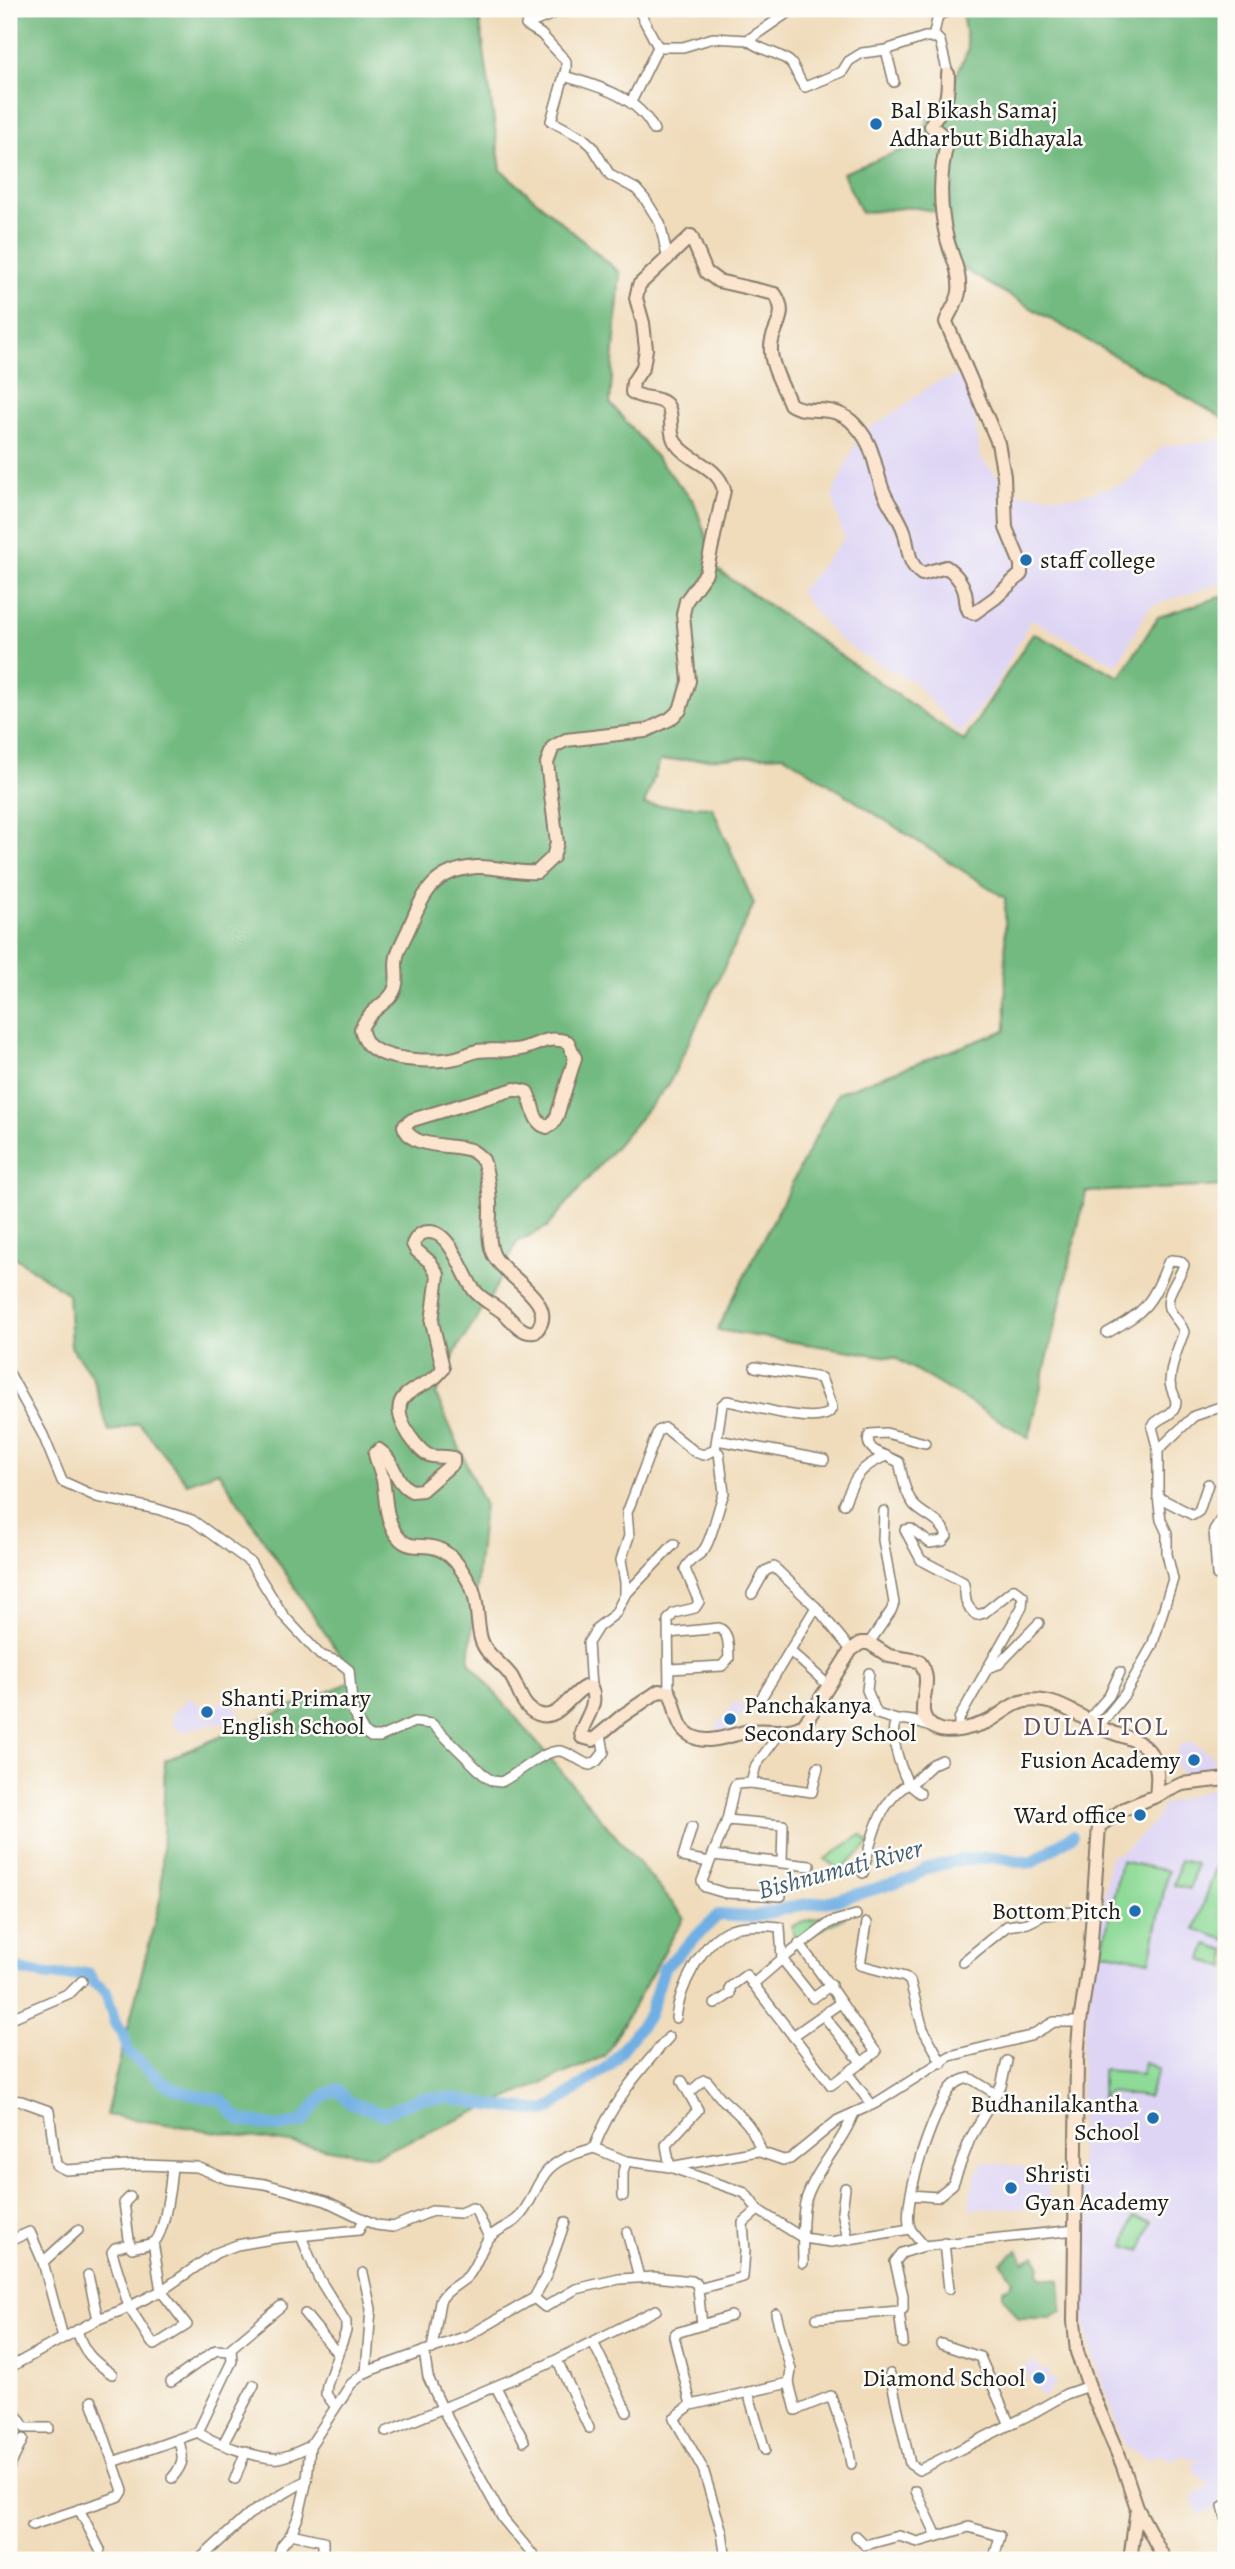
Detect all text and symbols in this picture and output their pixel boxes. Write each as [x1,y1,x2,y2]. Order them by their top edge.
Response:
place label: Bal Bikash Samaj Adharbut Bidhayala [889,94,1084,154]
marker: Bal Bikash Samaj Adharbut Bidhayala [868,116,884,132]
place label: staff college [1040,544,1155,576]
marker: staff college [1018,552,1034,568]
place label: Shanti Primary English School [221,1682,371,1742]
place label: Panchakanya Secondary School [744,1689,916,1749]
marker: Shanti Primary English School [199,1704,215,1720]
district label: DULAL TOL [1023,1709,1169,1744]
marker: Panchakanya Secondary School [722,1711,738,1727]
place label: Fusion Academy [1020,1744,1180,1776]
marker: Fusion Academy [1186,1752,1202,1768]
place label: Ward office [1013,1799,1126,1831]
marker: Ward office [1132,1807,1148,1823]
water label: Bishnumati River [754,1830,927,1908]
place label: Bottom Pitch [992,1895,1121,1927]
marker: Bottom Pitch [1127,1903,1143,1919]
place label: Budhanilakantha School [970,2088,1140,2148]
marker: Budhanilakantha School [1145,2110,1161,2126]
place label: Shristi Gyan Academy [1025,2158,1169,2218]
marker: Shristi Gyan Academy [1003,2180,1019,2196]
place label: Diamond School [862,2362,1025,2394]
marker: Diamond School [1031,2370,1047,2386]

